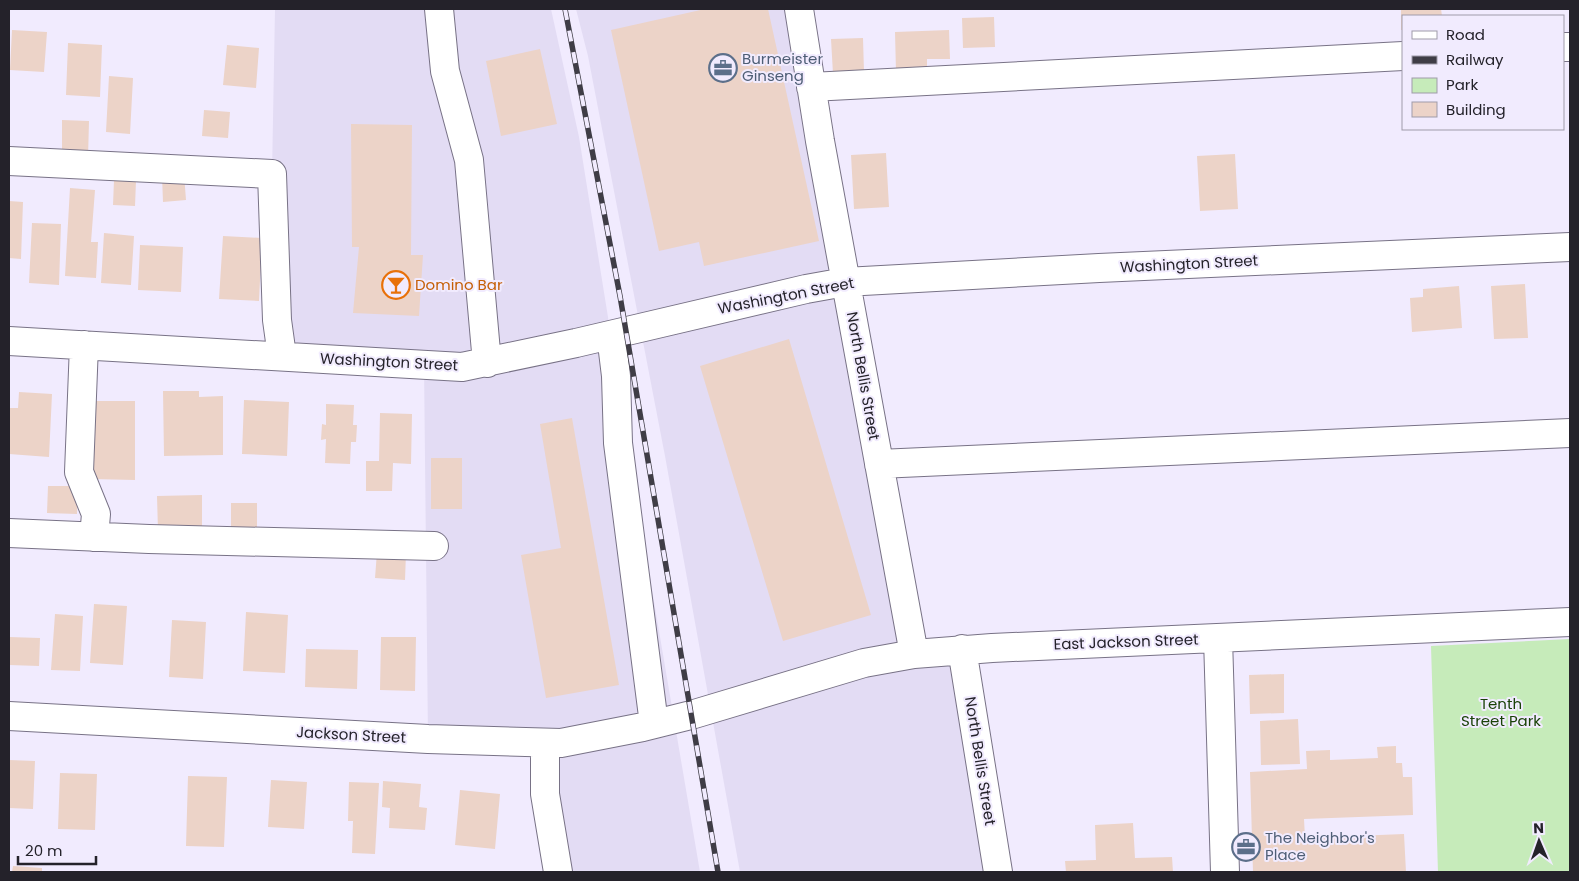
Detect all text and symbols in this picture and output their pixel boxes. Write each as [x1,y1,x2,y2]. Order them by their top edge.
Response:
legend [1402,15,1564,130]
text: Road [1446,24,1485,45]
place label: Burmeister Ginseng [742,48,823,86]
text: Railway [1446,49,1504,70]
office icon: Burmeister Ginseng [708,53,738,83]
text: Park [1446,74,1478,95]
text: Building [1446,99,1506,120]
street label: Washington Street [1119,249,1259,278]
bar icon: Domino Bar [381,270,411,300]
street label: Washington Street [716,272,856,319]
place label: Domino Bar [415,274,503,295]
street label: North Bellis Street [842,310,885,442]
street label: Washington Street [319,347,459,376]
street label: East Jackson Street [1053,628,1199,655]
park label: Tenth Street Park [1461,693,1541,731]
street label: North Bellis Street [960,695,1001,827]
street label: Jackson Street [296,721,406,748]
north arrow [1514,816,1564,866]
text: N [1533,818,1544,838]
place label: The Neighbor's Place [1265,827,1375,865]
office icon: The Neighbor's Place [1231,832,1261,862]
scale bar [18,834,95,866]
text: 20 m [25,840,63,861]

